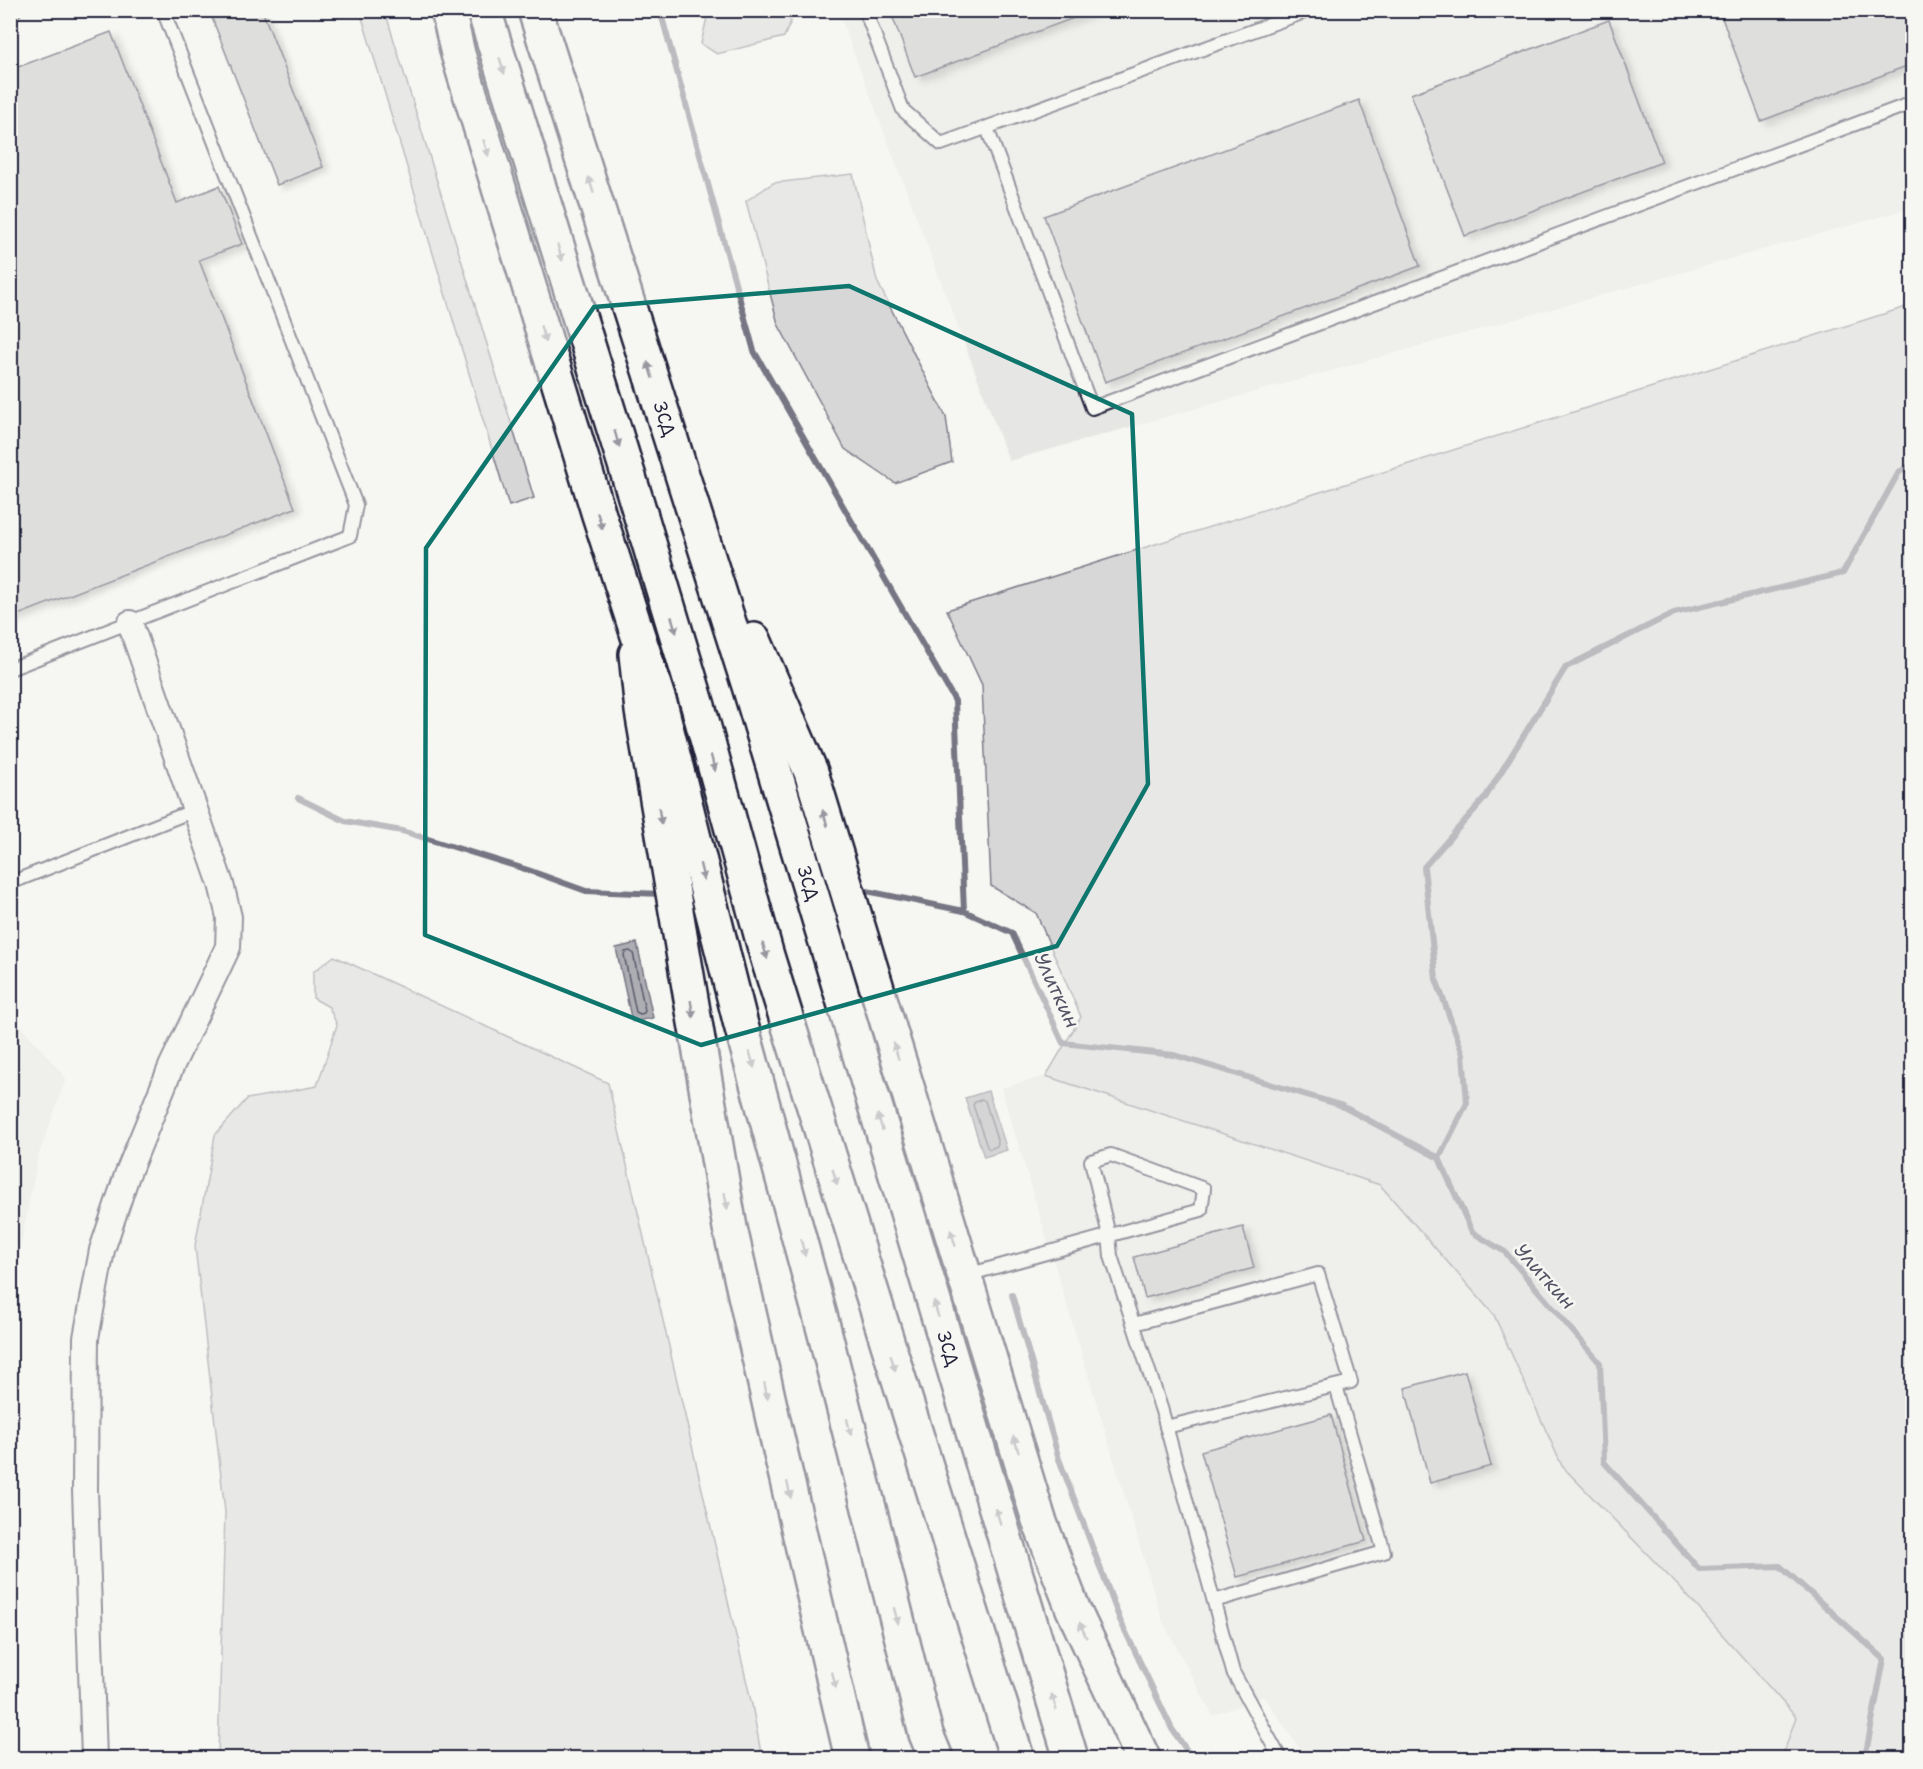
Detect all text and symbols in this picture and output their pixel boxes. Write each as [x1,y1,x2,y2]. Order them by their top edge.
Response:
one-way arrow [498,57,507,75]
one-way arrow [482,139,492,157]
one-way arrow [586,176,595,194]
one-way arrow [555,244,565,262]
one-way arrow [539,325,548,343]
one-way arrow [645,361,654,379]
street label: ЗСД [648,399,681,440]
one-way arrow [613,430,622,448]
one-way arrow [596,512,606,530]
one-way arrow [670,617,679,635]
one-way arrow [709,754,718,772]
one-way arrow [655,807,664,826]
one-way arrow [820,809,829,827]
one-way arrow [698,862,708,881]
street label: ЗСД [792,863,825,904]
one-way arrow [761,942,770,960]
water label: Улиткин [1028,948,1086,1032]
one-way arrow [687,999,696,1018]
one-way arrow [891,1042,900,1060]
one-way arrow [747,1051,757,1069]
one-way arrow [875,1113,884,1131]
one-way arrow [831,1168,840,1186]
one-way arrow [721,1191,730,1210]
one-way arrow [948,1229,957,1247]
water label: Улиткин [1508,1237,1582,1315]
one-way arrow [798,1239,808,1258]
one-way arrow [931,1300,940,1318]
street label: ЗСД [932,1328,965,1369]
one-way arrow [889,1354,898,1372]
one-way arrow [762,1382,772,1401]
one-way arrow [844,1418,854,1436]
one-way arrow [1011,1435,1020,1453]
one-way arrow [785,1481,794,1500]
one-way arrow [993,1507,1002,1525]
one-way arrow [892,1607,902,1625]
one-way arrow [1078,1621,1087,1638]
one-way arrow [829,1671,839,1689]
one-way arrow [1049,1693,1058,1711]

